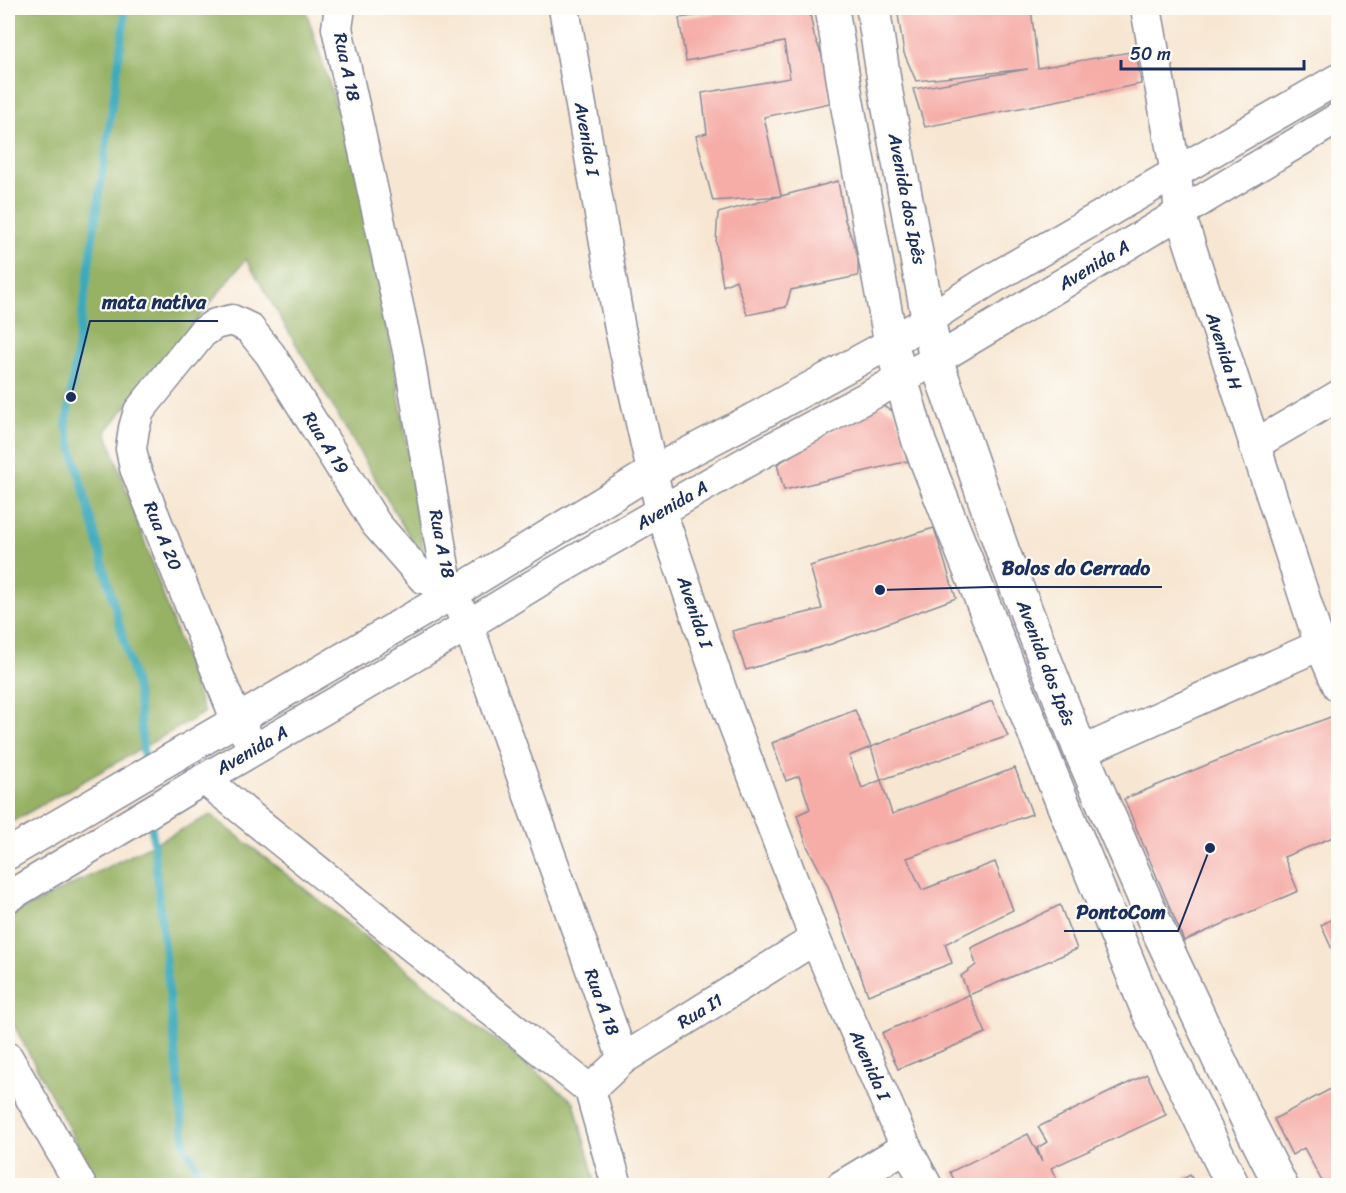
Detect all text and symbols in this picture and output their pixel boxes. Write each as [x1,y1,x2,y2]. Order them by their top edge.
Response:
street label: Rua A 18 [324,30,370,104]
scale bar [1121,33,1304,71]
text: 50 m [1130,38,1171,70]
street label: Avenida I [565,99,610,180]
street label: Avenida dos Ipês [878,130,936,268]
street label: Avenida A [1051,231,1136,300]
callout: mata nativa [90,283,218,321]
text: mata nativa [101,285,207,320]
street label: Avenida H [1196,307,1252,394]
street label: Rua A 19 [294,405,358,481]
street label: Avenida A [629,471,714,539]
street label: Rua A 20 [135,496,191,576]
street label: Rua A 18 [420,507,464,581]
callout: Bolos do Cerrado [990,549,1162,587]
text: Bolos do Cerrado [1002,551,1150,586]
street label: Avenida I [667,571,723,654]
street label: Avenida dos Ipês [1007,594,1085,732]
street label: Avenida A [209,716,294,784]
callout: PontoCom [1064,893,1178,931]
text: PontoCom [1076,895,1166,930]
street label: Rua A 18 [575,964,629,1040]
street label: Rua I1 [671,984,730,1038]
street label: Avenida I [840,1024,901,1107]

